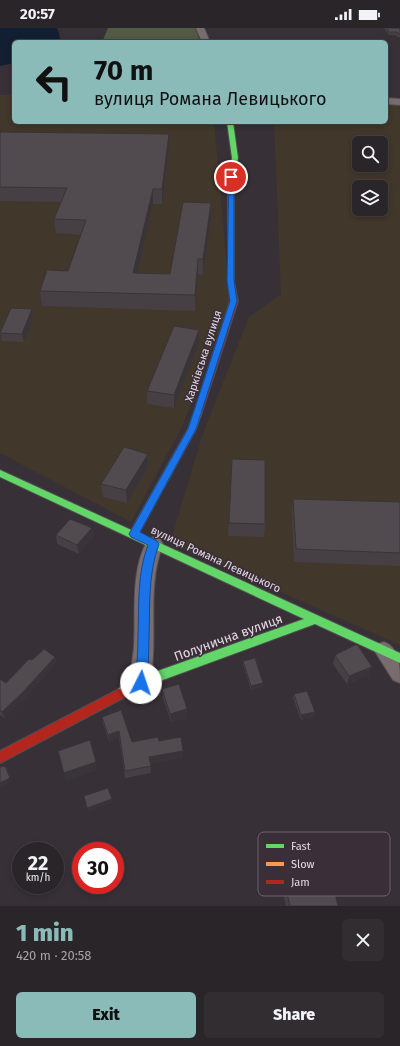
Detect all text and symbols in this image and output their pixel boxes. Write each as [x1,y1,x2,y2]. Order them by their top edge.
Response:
text: 20:57 [20,5,55,23]
text: 70 m [94,54,153,87]
icon: left [28,56,80,108]
text: вулиця Романа Левицького [94,88,326,110]
map controls [352,136,388,216]
button: search [352,136,388,172]
pin [214,160,248,194]
icon: arrive [220,166,242,188]
button: layers [352,180,388,216]
street label: Харківська вулиця [183,309,224,404]
street label: вулиця Романа Левицького [149,524,283,595]
street label: Полунична вулиця [172,611,285,664]
position arrow [120,662,162,704]
legend [258,832,390,896]
text: Fast [291,840,311,853]
speed limit sign: 30 [72,842,124,894]
text: 22 [28,851,48,875]
text: Slow [291,858,315,871]
text: km/h [26,872,50,884]
text: Jam [291,876,310,889]
text: 1 min [16,919,74,947]
button: close [342,919,384,961]
text: 420 m · 20:58 [16,948,91,963]
button: Exit [16,992,196,1038]
button: Share [204,992,384,1038]

